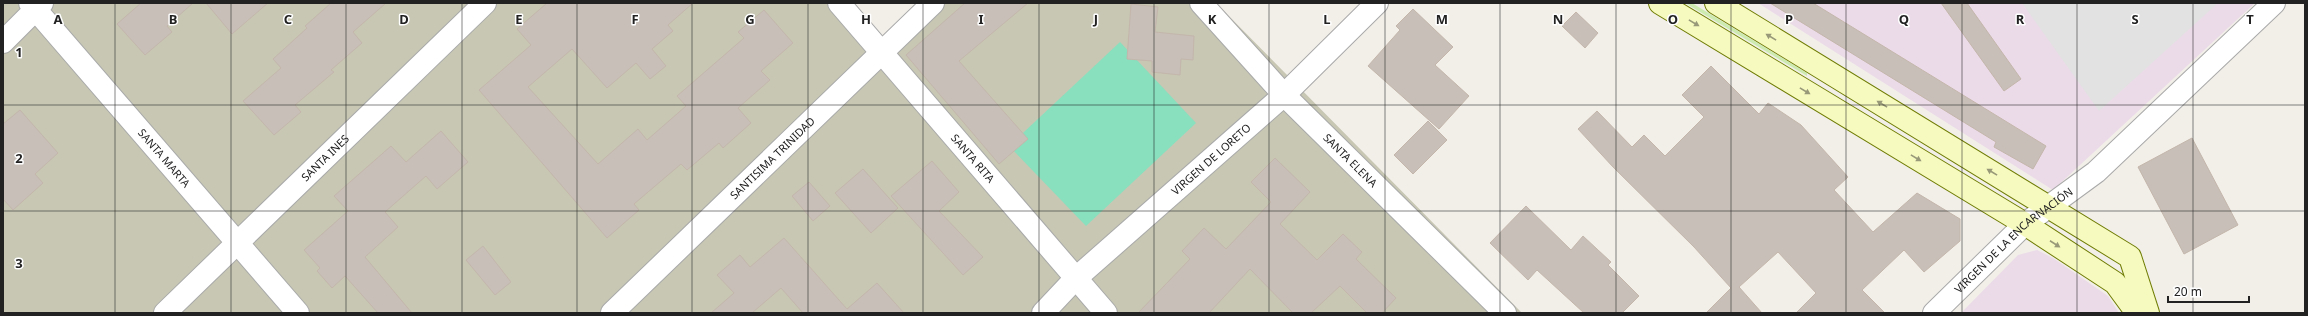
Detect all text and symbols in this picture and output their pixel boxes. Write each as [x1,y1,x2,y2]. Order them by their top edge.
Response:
text: A [54,10,63,28]
text: B [169,10,177,28]
text: C [284,10,292,28]
text: D [399,10,409,28]
text: E [515,10,523,28]
text: F [631,10,639,28]
text: G [745,10,755,28]
text: H [861,10,871,28]
text: I [978,10,984,28]
text: J [1093,10,1098,28]
text: K [1208,10,1217,28]
text: L [1323,10,1331,28]
text: M [1436,10,1448,28]
text: N [1553,10,1563,28]
text: O [1668,10,1678,28]
text: P [1785,10,1793,28]
text: Q [1899,10,1909,28]
text: R [2016,10,2025,28]
text: S [2131,10,2139,28]
text: T [2246,10,2254,28]
one-way arrow [1688,20,1700,27]
one-way arrow [1765,33,1777,40]
text: 1 [15,43,23,61]
one-way arrow [1799,87,1811,94]
one-way arrow [1876,101,1887,108]
street label: SANTISIMA TRINIDAD [726,113,818,202]
street label: VIRGEN DE LORETO [1168,120,1254,198]
street label: SANTA MARTA [135,125,195,191]
street label: SANTA RITA [948,130,999,186]
street label: SANTA ELENA [1320,130,1382,191]
street label: SANTA INES [298,131,352,184]
text: 2 [15,149,23,167]
one-way arrow [1911,154,1921,162]
one-way arrow [1987,168,1997,176]
street label: VIRGEN DE LA ENCARNACIÓN [1951,184,2075,296]
one-way arrow [2049,240,2061,247]
text: 3 [15,254,23,272]
scale bar [2168,278,2249,304]
text: 20 m [2174,283,2202,300]

